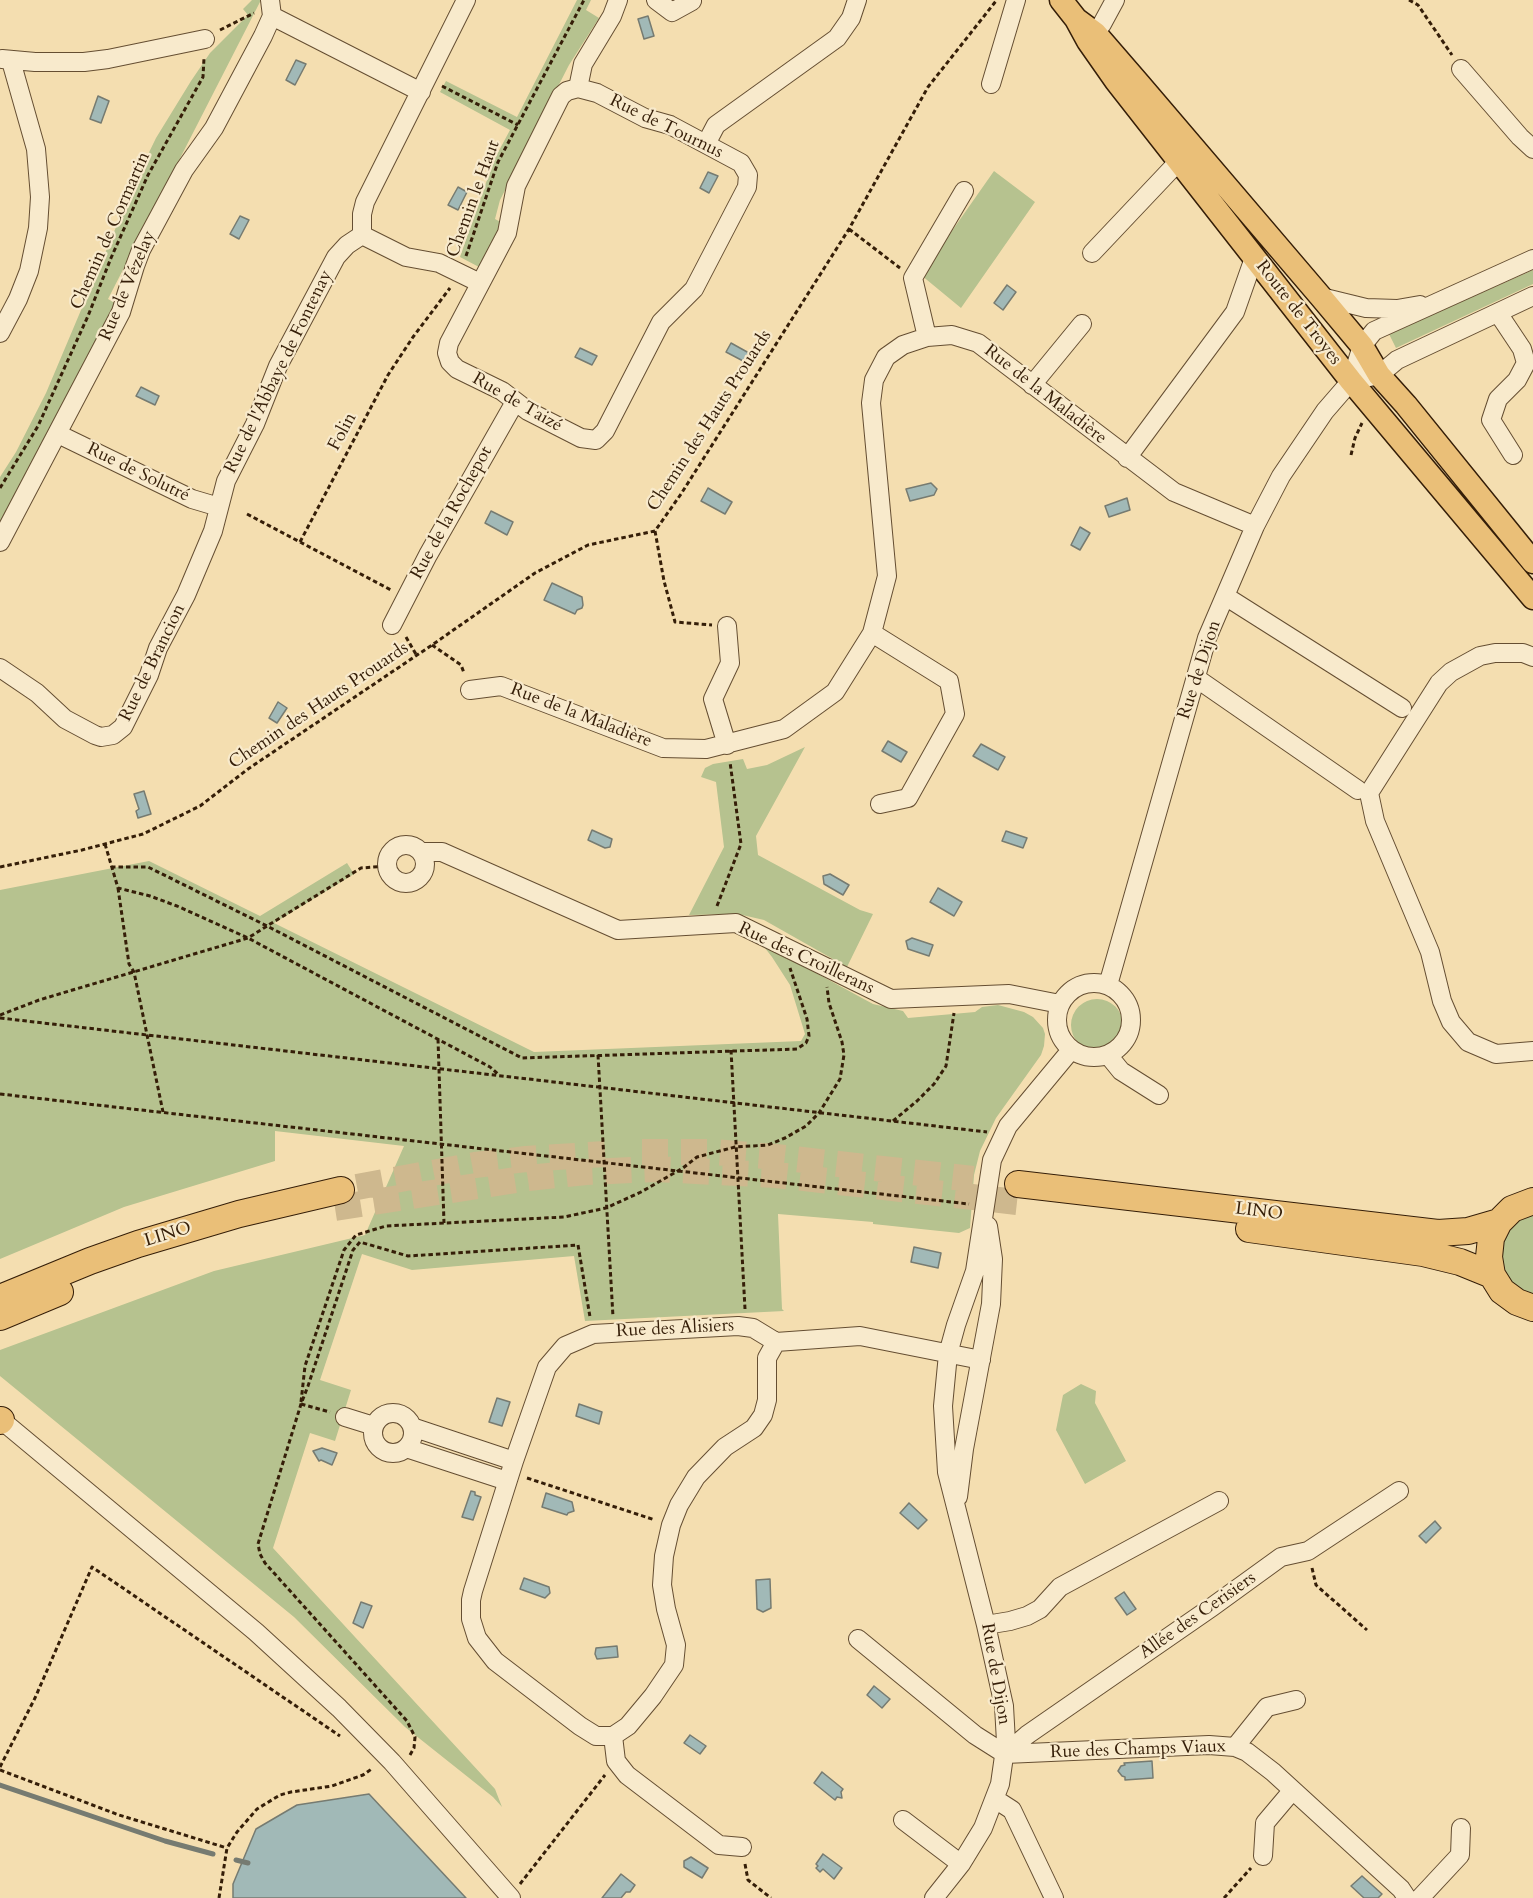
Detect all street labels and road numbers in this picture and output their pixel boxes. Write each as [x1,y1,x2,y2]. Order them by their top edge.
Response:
street label: Rue de Tournus [606,90,726,164]
street label: Chemin le Haut [443,137,505,261]
street label: Chemin de Cormartin [66,149,156,313]
street label: Rue de Vézelay [95,228,161,344]
street label: Route de Troyes [1251,256,1345,370]
street label: Rue de l'Abbaye de Fontenay [220,267,338,477]
street label: Chemin des Hauts Prouards [643,326,777,516]
street label: Rue de la Maladière [979,340,1111,450]
street label: Rue de Taizé [468,369,566,437]
street label: Folin [324,409,362,455]
street label: Rue de Solutré [83,439,193,507]
street label: Rue de la Rochepot [407,443,497,583]
street label: Rue de Brancion [115,601,191,725]
street label: Rue de Dijon [1174,618,1226,722]
street label: Chemin des Hauts Prouards [225,638,413,774]
street label: Rue de la Maladière [507,679,655,753]
street label: Rue des Croillerans [735,918,877,1000]
street label: LINO [1234,1198,1284,1226]
street label: LINO [142,1218,194,1252]
street label: Rue des Alisiers [615,1315,735,1343]
street label: Allée des Cerisiers [1136,1568,1260,1664]
street label: Rue de Dijon [975,1622,1015,1726]
street label: Rue des Champs Viaux [1050,1736,1226,1764]

